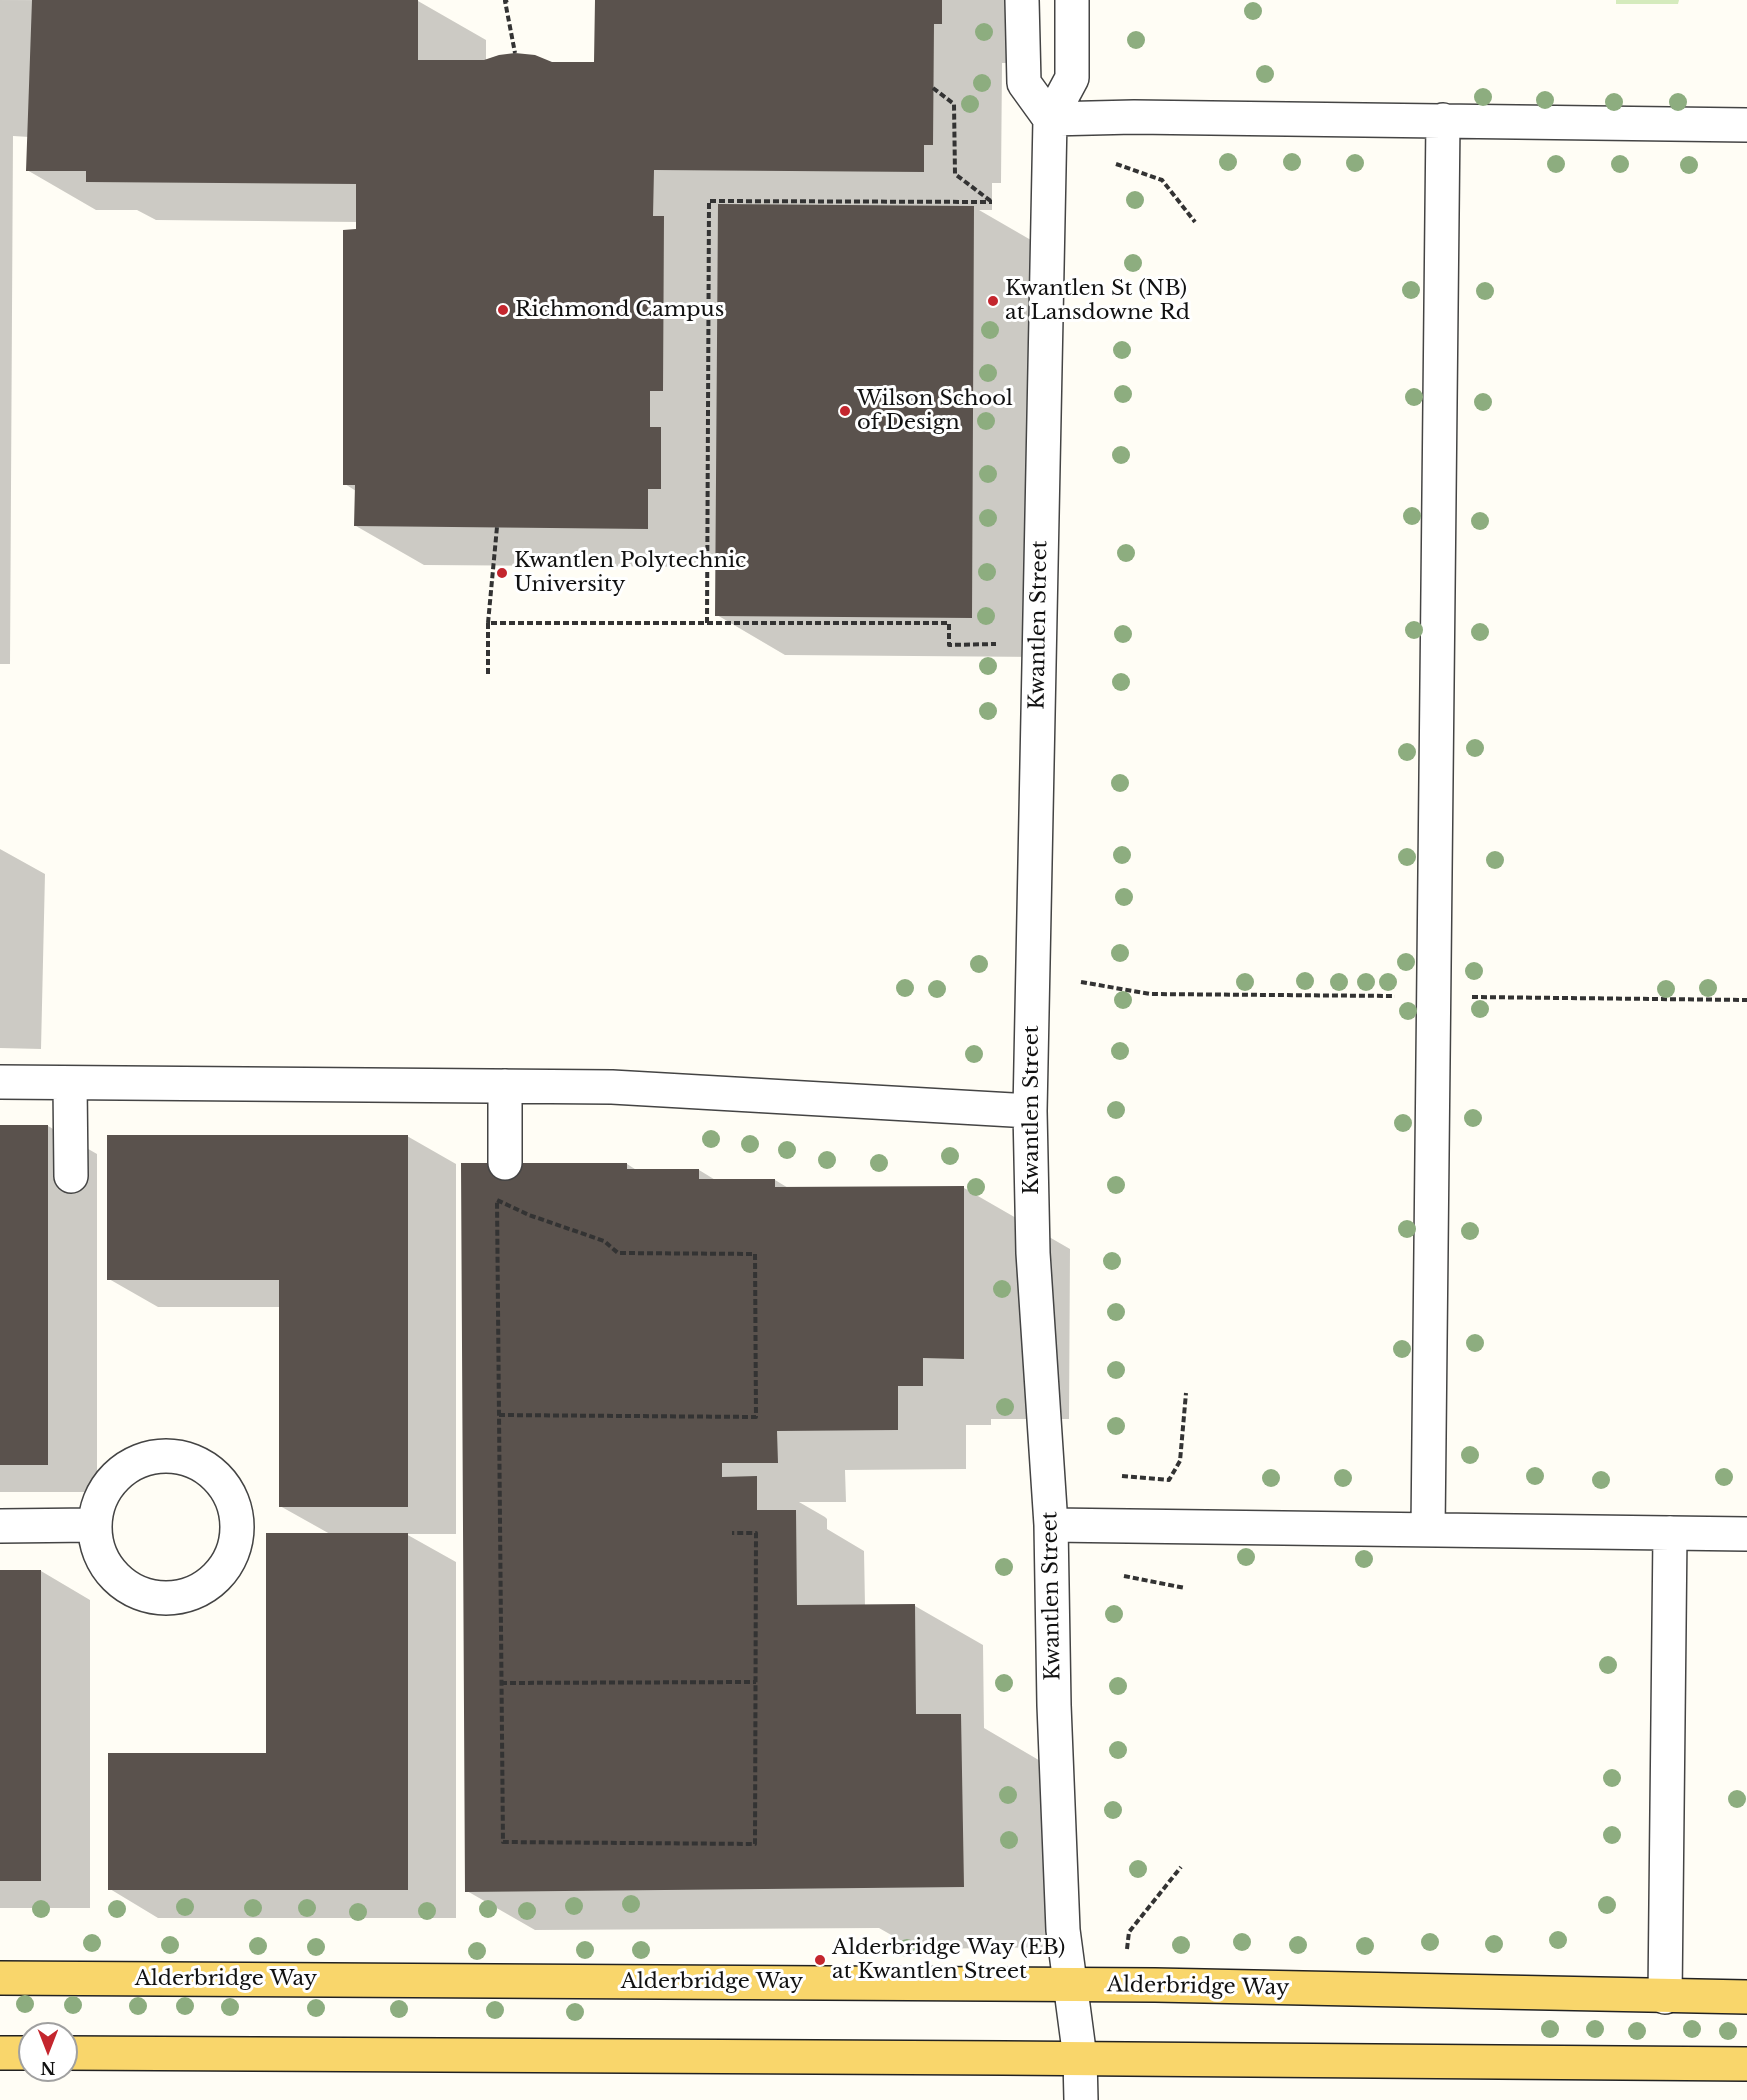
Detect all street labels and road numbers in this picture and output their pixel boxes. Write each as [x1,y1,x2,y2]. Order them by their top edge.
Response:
street label: Kwantlen Street [1025,540,1053,710]
street label: Kwantlen Street [1019,1025,1045,1195]
street label: Kwantlen Street [1038,1511,1066,1681]
street label: Alderbridge Way [135,1966,317,1992]
street label: Alderbridge Way [621,1969,803,1995]
street label: Alderbridge Way [1107,1973,1289,2001]

